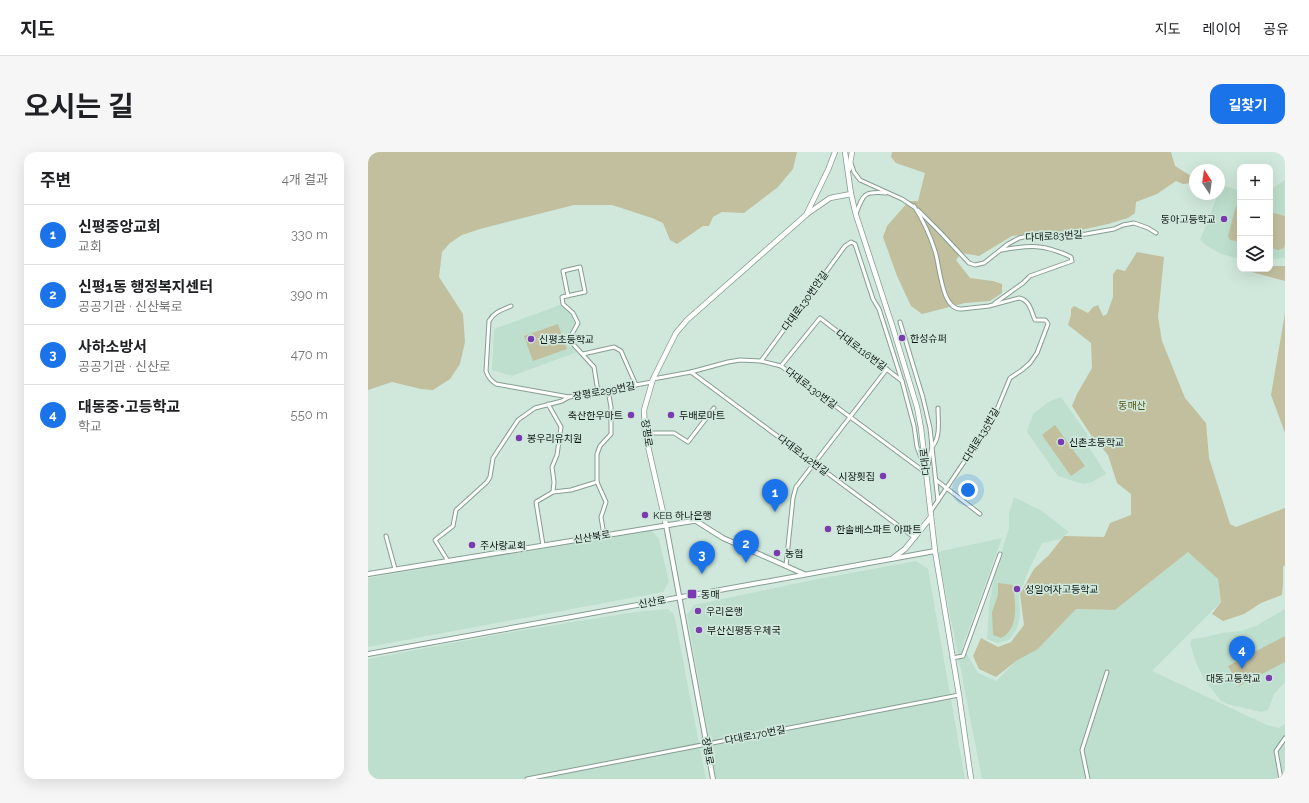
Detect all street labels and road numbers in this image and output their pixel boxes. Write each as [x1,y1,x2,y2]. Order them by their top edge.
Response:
street label: 다대로83번길 [1025,229,1083,243]
street label: 다대로130번안길 [780,269,830,333]
street label: 다대로116번길 [833,327,889,373]
street label: 다대로130번길 [783,365,839,411]
street label: 장평로299번길 [572,380,636,402]
street label: 다대로135번길 [961,406,1001,464]
street label: 장평로 [640,419,654,447]
street label: 다대로142번길 [775,432,831,478]
street label: 다대로 [918,448,932,476]
street label: 신산북로 [573,529,611,545]
street label: 신산로 [637,594,667,610]
street label: 다대로170번길 [724,724,786,746]
street label: 장평로 [700,736,716,766]

